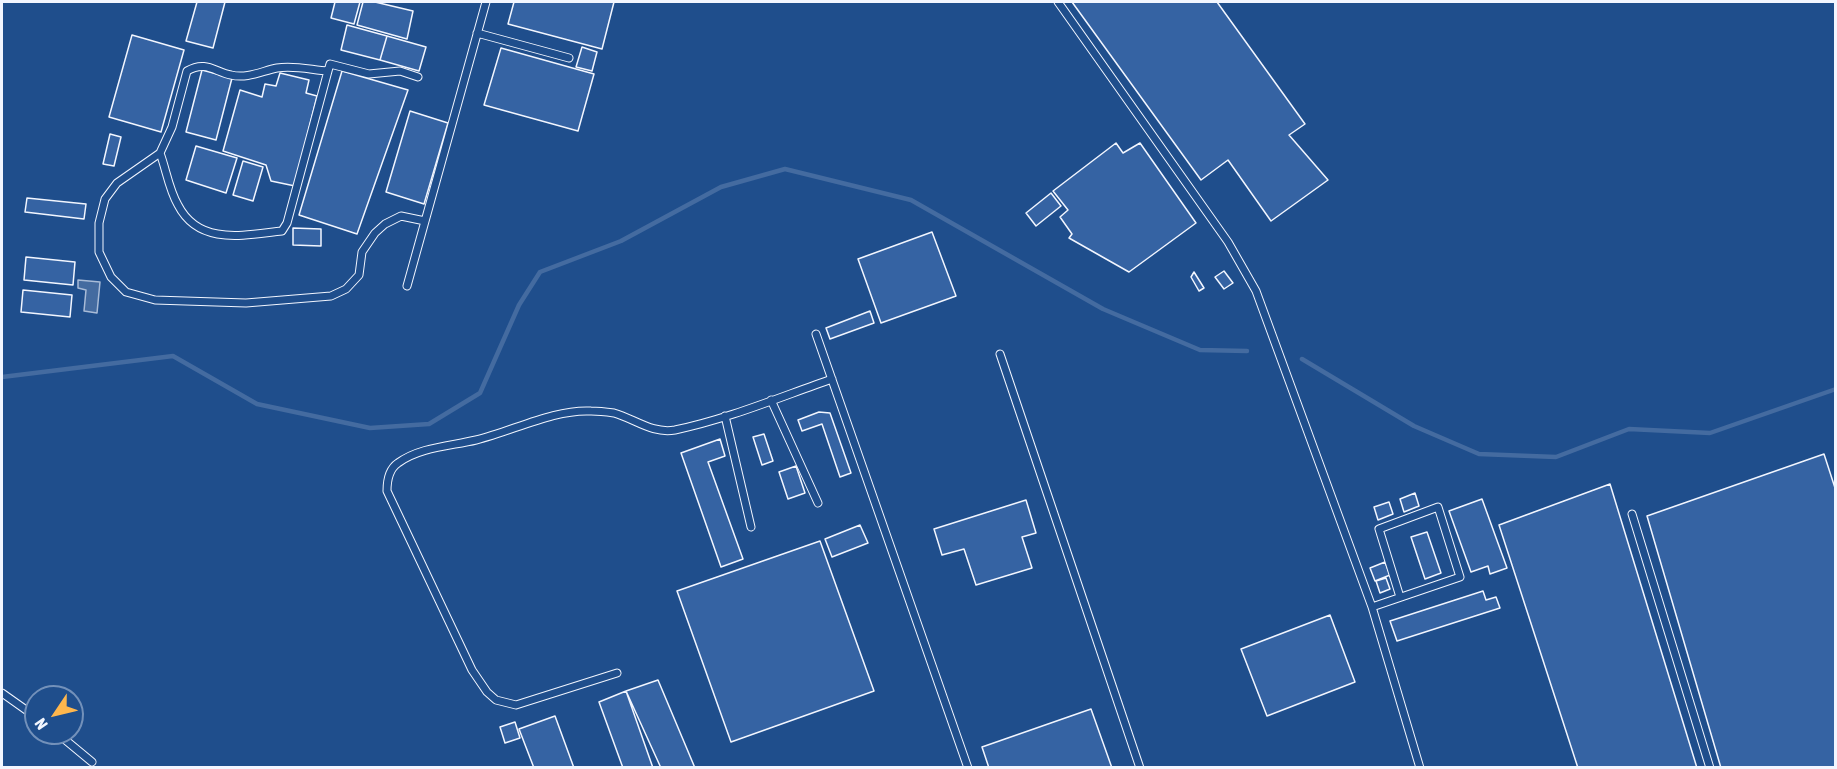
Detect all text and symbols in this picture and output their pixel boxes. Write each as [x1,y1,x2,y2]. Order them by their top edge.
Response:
north arrow [24,685,84,745]
text: N [31,715,51,733]

